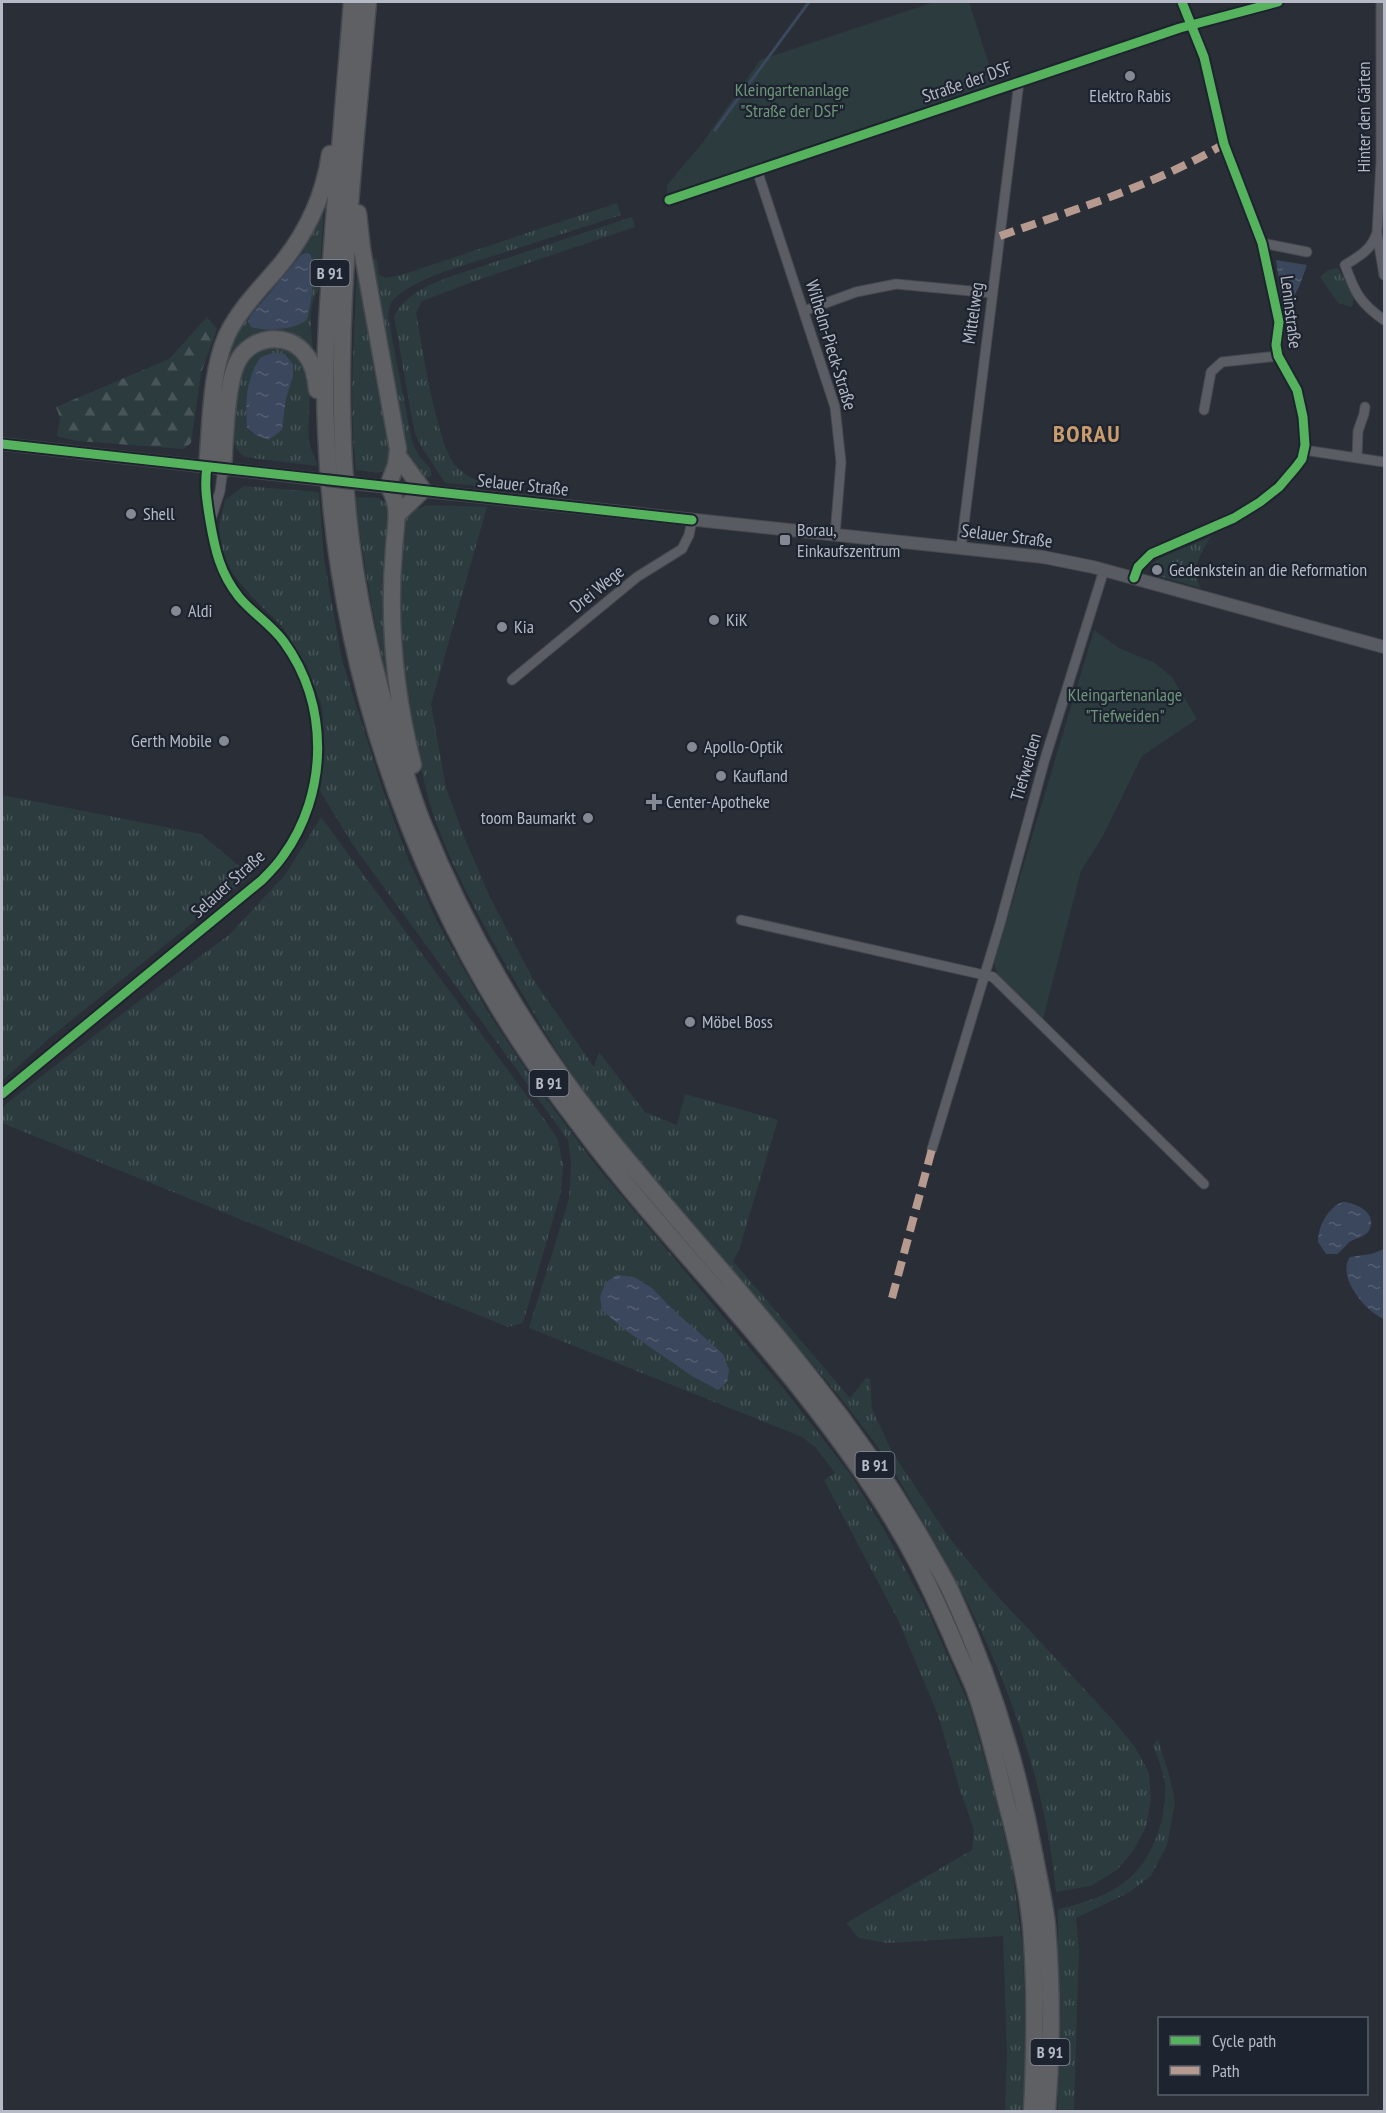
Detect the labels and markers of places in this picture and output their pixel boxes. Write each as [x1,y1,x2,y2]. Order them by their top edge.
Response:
marker: Elektro Rabis [1123,69,1137,83]
place label: Elektro Rabis [1089,84,1171,107]
place label: Shell [143,502,175,525]
marker: Shell [124,507,138,521]
place label: Borau, Einkaufszentrum [797,518,900,562]
marker: Borau, Einkaufszentrum [778,533,792,547]
place label: Gedenkstein an die Reformation [1169,558,1367,581]
marker: Gedenkstein an die Reformation [1150,563,1164,577]
place label: Aldi [188,599,212,622]
marker: Aldi [169,604,183,618]
place label: KiK [726,608,748,631]
marker: KiK [707,613,721,627]
place label: Kia [514,615,534,638]
marker: Kia [495,620,509,634]
place label: Gerth Mobile [131,729,212,752]
marker: Gerth Mobile [217,734,231,748]
place label: Apollo-Optik [704,735,783,758]
marker: Apollo-Optik [685,740,699,754]
place label: Kaufland [733,764,788,787]
marker: Kaufland [714,769,728,783]
place label: Center-Apotheke [666,790,770,813]
marker: Center-Apotheke [647,795,661,809]
place label: toom Baumarkt [481,806,576,829]
marker: toom Baumarkt [581,811,595,825]
place label: Möbel Boss [702,1010,773,1033]
marker: Möbel Boss [683,1015,697,1029]

